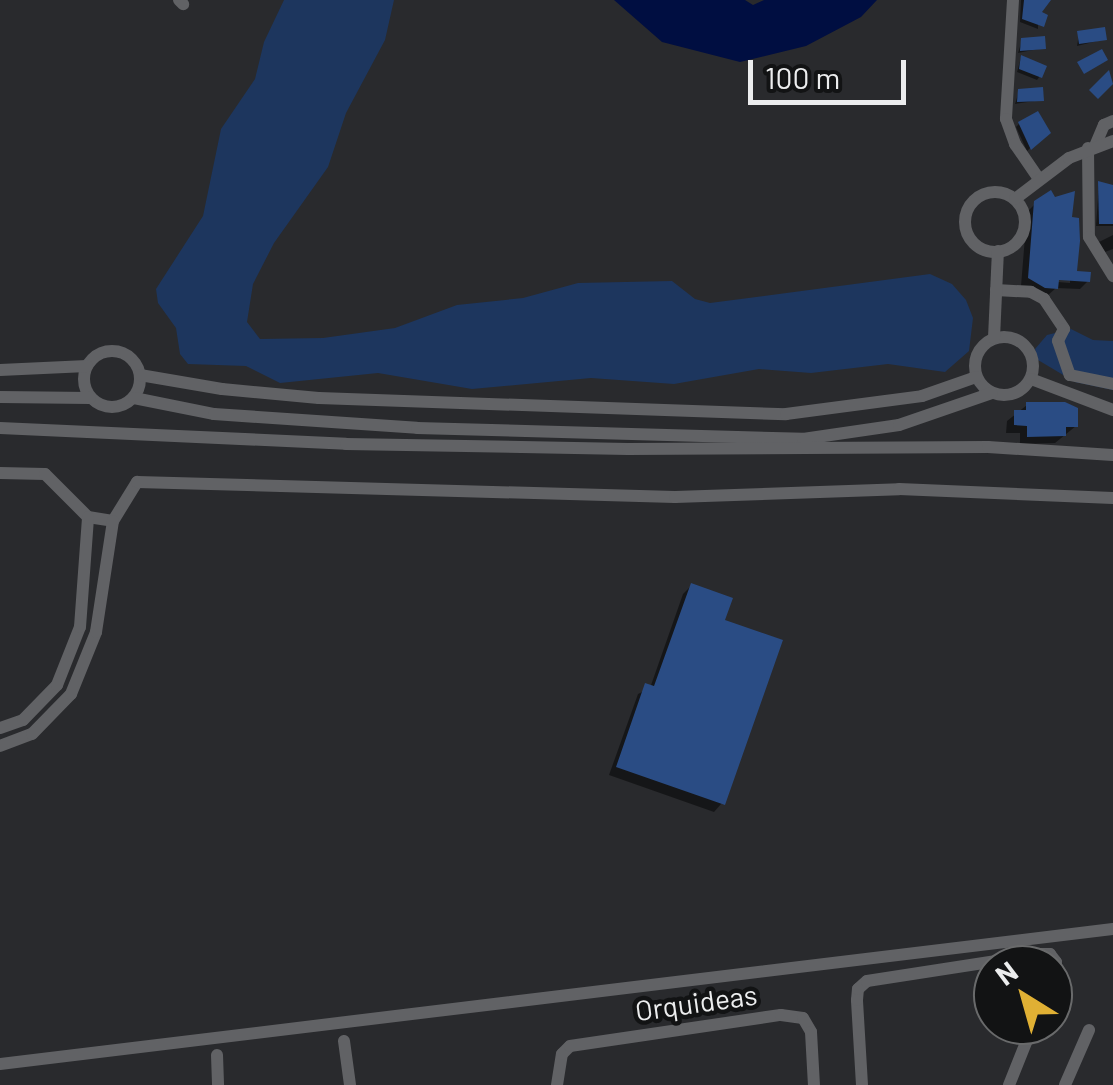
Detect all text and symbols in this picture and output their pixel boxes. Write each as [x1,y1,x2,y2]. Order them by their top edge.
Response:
scale bar [753,40,910,102]
text: 100 m [765,59,840,95]
north arrow [973,945,1073,1045]
text: N [988,953,1024,992]
street label: Orquideas [633,977,759,1027]

